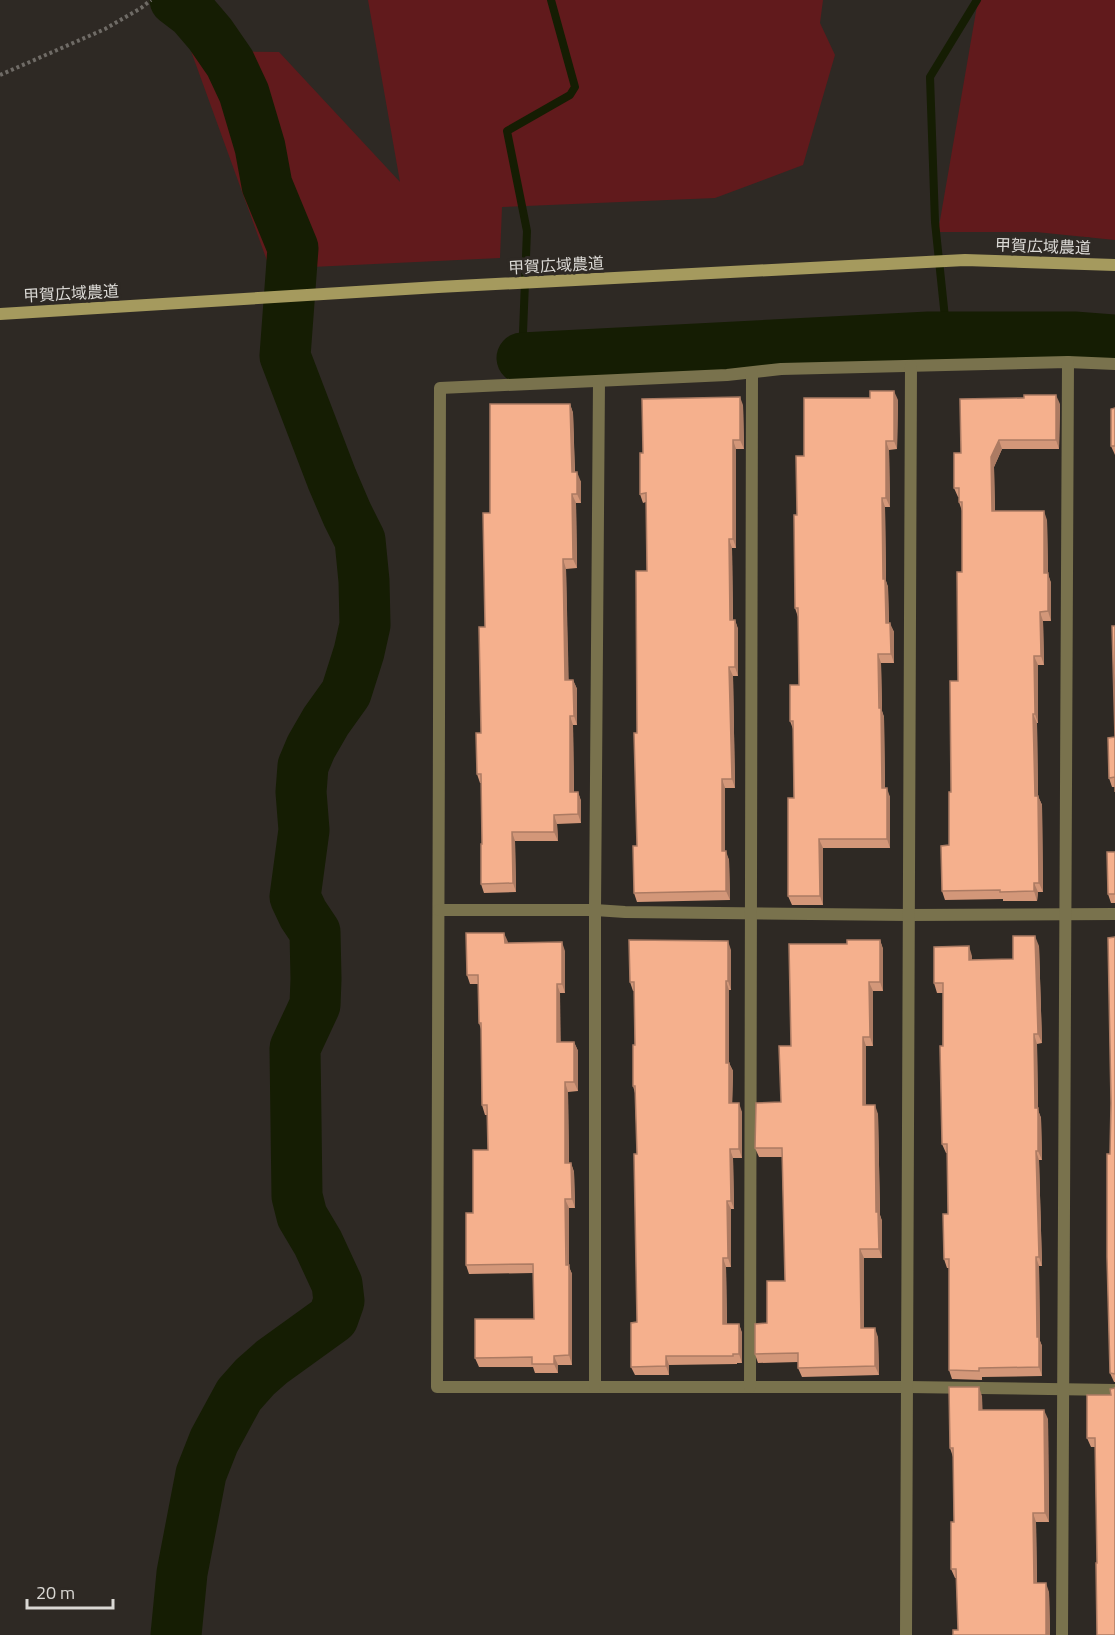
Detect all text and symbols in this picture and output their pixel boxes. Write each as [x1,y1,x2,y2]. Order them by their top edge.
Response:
street label: 甲賀広域農道 [995,232,1091,260]
street label: 甲賀広域農道 [507,251,605,279]
street label: 甲賀広域農道 [22,279,120,307]
scale bar [27,1572,112,1610]
text: 20 m [36,1579,75,1606]

